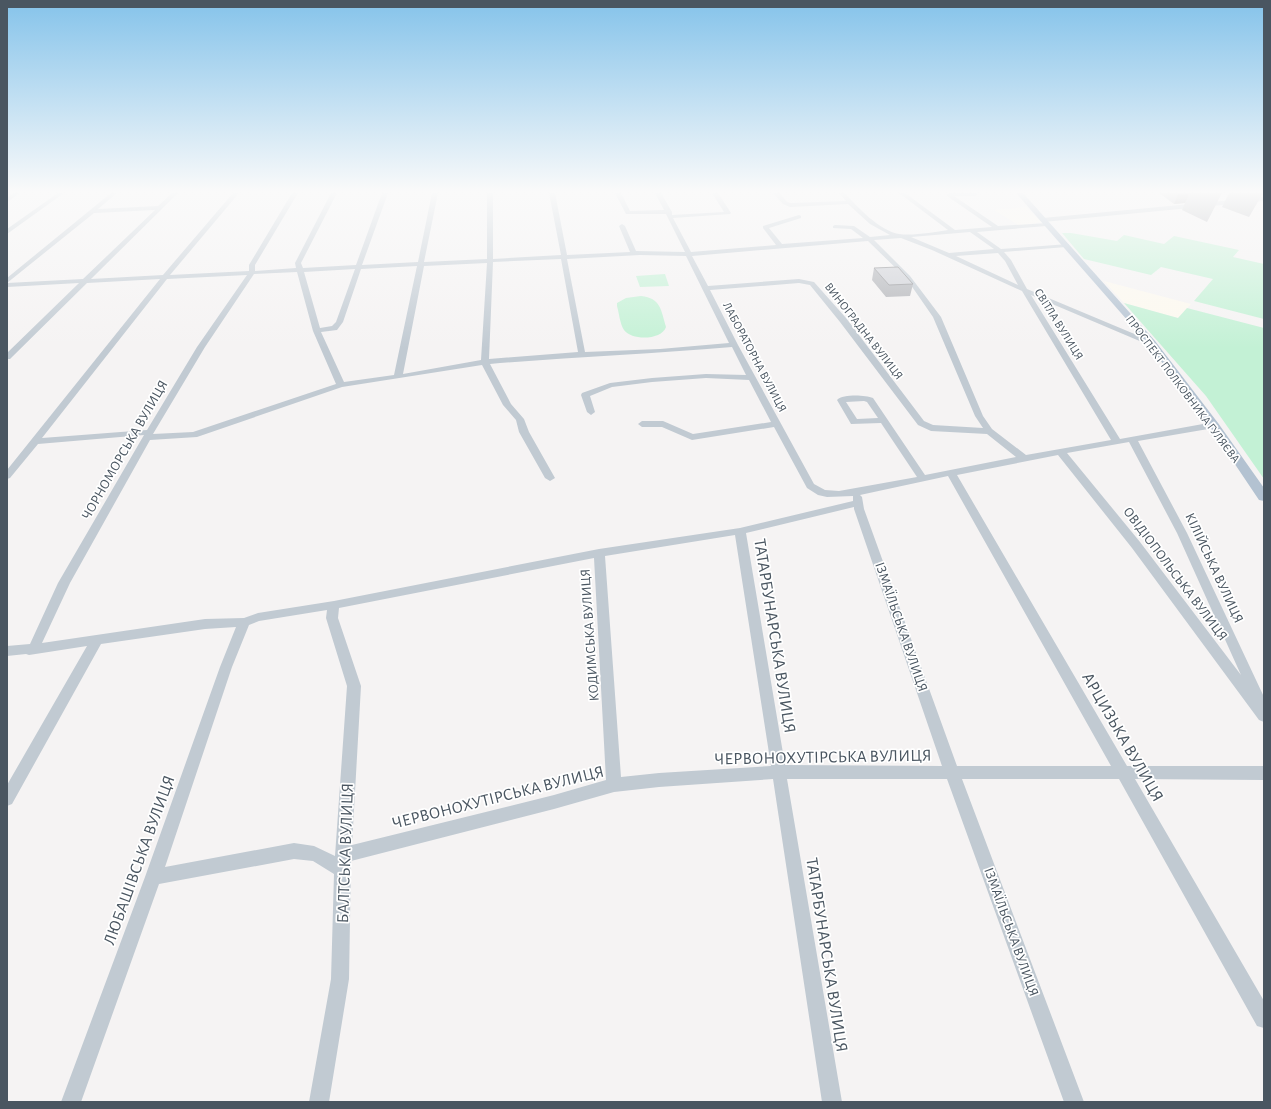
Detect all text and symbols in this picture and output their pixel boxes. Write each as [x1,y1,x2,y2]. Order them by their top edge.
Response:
street label: ВИНОГРАДНА ВУЛИЦЯ [823,280,905,382]
street label: СВІТЛА ВУЛИЦЯ [1032,286,1086,362]
street label: ЛАБОРАТОРНА ВУЛИЦЯ [721,300,789,414]
street label: ПРОСПЕКТ ПОЛКОВНИКА ГУЛЯЄВА [1124,313,1242,465]
street label: ЧОРНОМОРСЬКА ВУЛИЦЯ [79,378,171,522]
street label: ОВІДІОПОЛЬСЬКА ВУЛИЦЯ [1120,505,1230,643]
street label: КІЛІЙСЬКА ВУЛИЦЯ [1182,510,1247,625]
street label: ТАТАРБУНАРСЬКА ВУЛИЦЯ [751,538,799,734]
street label: ІЗМАЇЛЬСЬКА ВУЛИЦЯ [872,560,932,694]
street label: КОДИМСЬКА ВУЛИЦЯ [578,568,602,702]
street label: АРЦИЗЬКА ВУЛИЦЯ [1079,670,1167,804]
street label: ЧЕРВОНОХУТІРСЬКА ВУЛИЦЯ [714,747,932,767]
street label: ЧЕРВОНОХУТІРСЬКА ВУЛИЦЯ [390,762,606,832]
street label: ЛЮБАШІВСЬКА ВУЛИЦЯ [100,773,178,947]
street label: БАЛТСЬКА ВУЛИЦЯ [334,782,356,924]
street label: ТАТАРБУНАРСЬКА ВУЛИЦЯ [803,857,851,1053]
street label: ІЗМАЇЛЬСЬКА ВУЛИЦЯ [981,865,1043,998]

